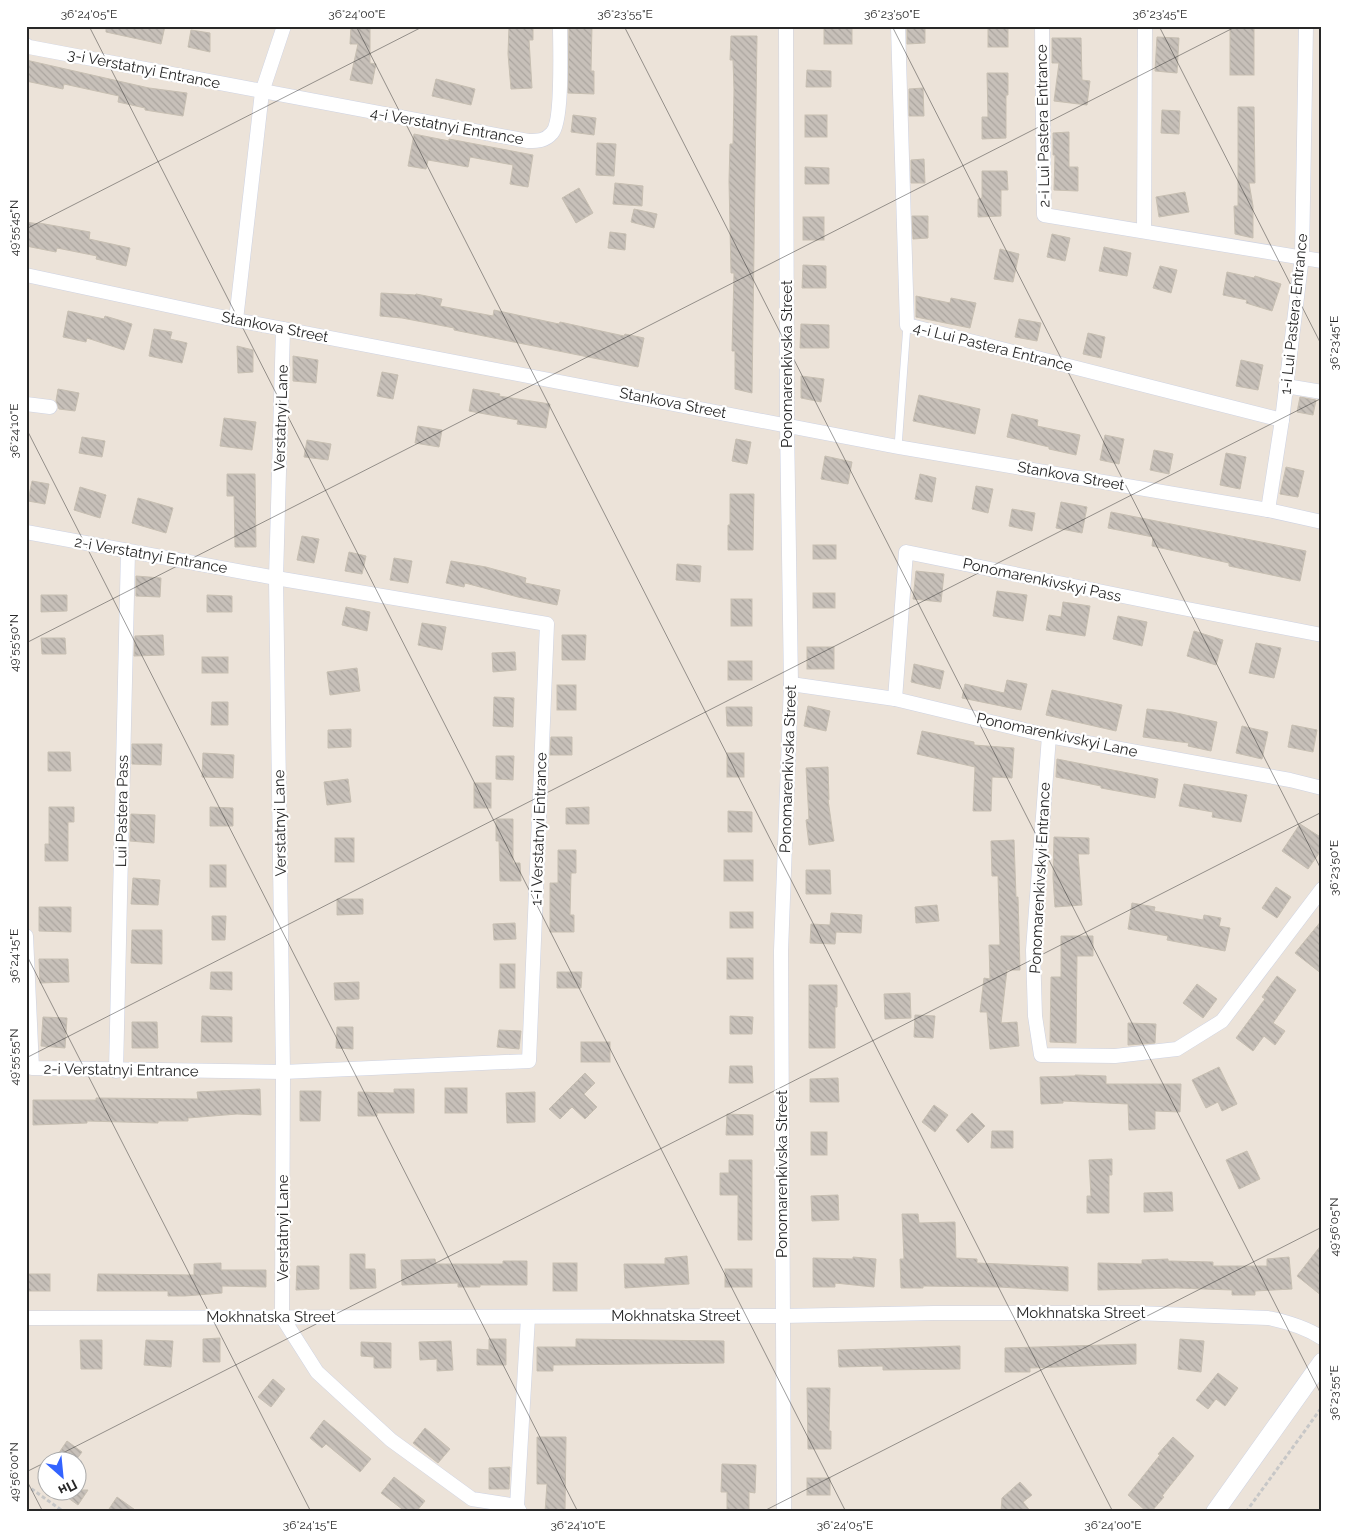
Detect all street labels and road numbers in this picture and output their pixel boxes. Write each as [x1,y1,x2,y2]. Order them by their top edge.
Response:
street label: 2-i Lui Pastera Entrance [1033,44,1053,208]
street label: 3-i Verstatnyi Entrance [66,45,222,93]
street label: 4-i Verstatnyi Entrance [369,104,525,148]
street label: 1-i Lui Pastera Entrance [1277,232,1311,395]
street label: Ponomarenkivska Street [778,280,796,448]
street label: Stankova Street [220,308,330,346]
street label: 4-i Lui Pastera Entrance [911,318,1075,376]
street label: Verstatnyi Lane [270,364,292,472]
street label: Stankova Street [618,384,728,422]
street label: Stankova Street [1016,458,1126,494]
street label: 2-i Verstatnyi Entrance [73,533,229,577]
street label: Ponomarenkivskyi Pass [961,554,1123,606]
street label: Ponomarenkivska Street [776,685,800,853]
street label: Ponomarenkivskyi Lane [975,709,1139,761]
street label: 1-i Verstatnyi Entrance [527,752,551,906]
street label: Lui Pastera Pass [112,755,132,867]
street label: Verstatnyi Lane [270,769,290,877]
street label: Ponomarenkivskyi Entrance [1026,782,1054,974]
street label: 2-i Verstatnyi Entrance [43,1060,199,1080]
street label: Ponomarenkivska Street [773,1090,791,1258]
street label: Verstatnyi Lane [274,1174,292,1281]
street label: Mokhnatska Street [1016,1304,1146,1322]
street label: Mokhnatska Street [611,1307,741,1325]
street label: Mokhnatska Street [206,1308,336,1326]

